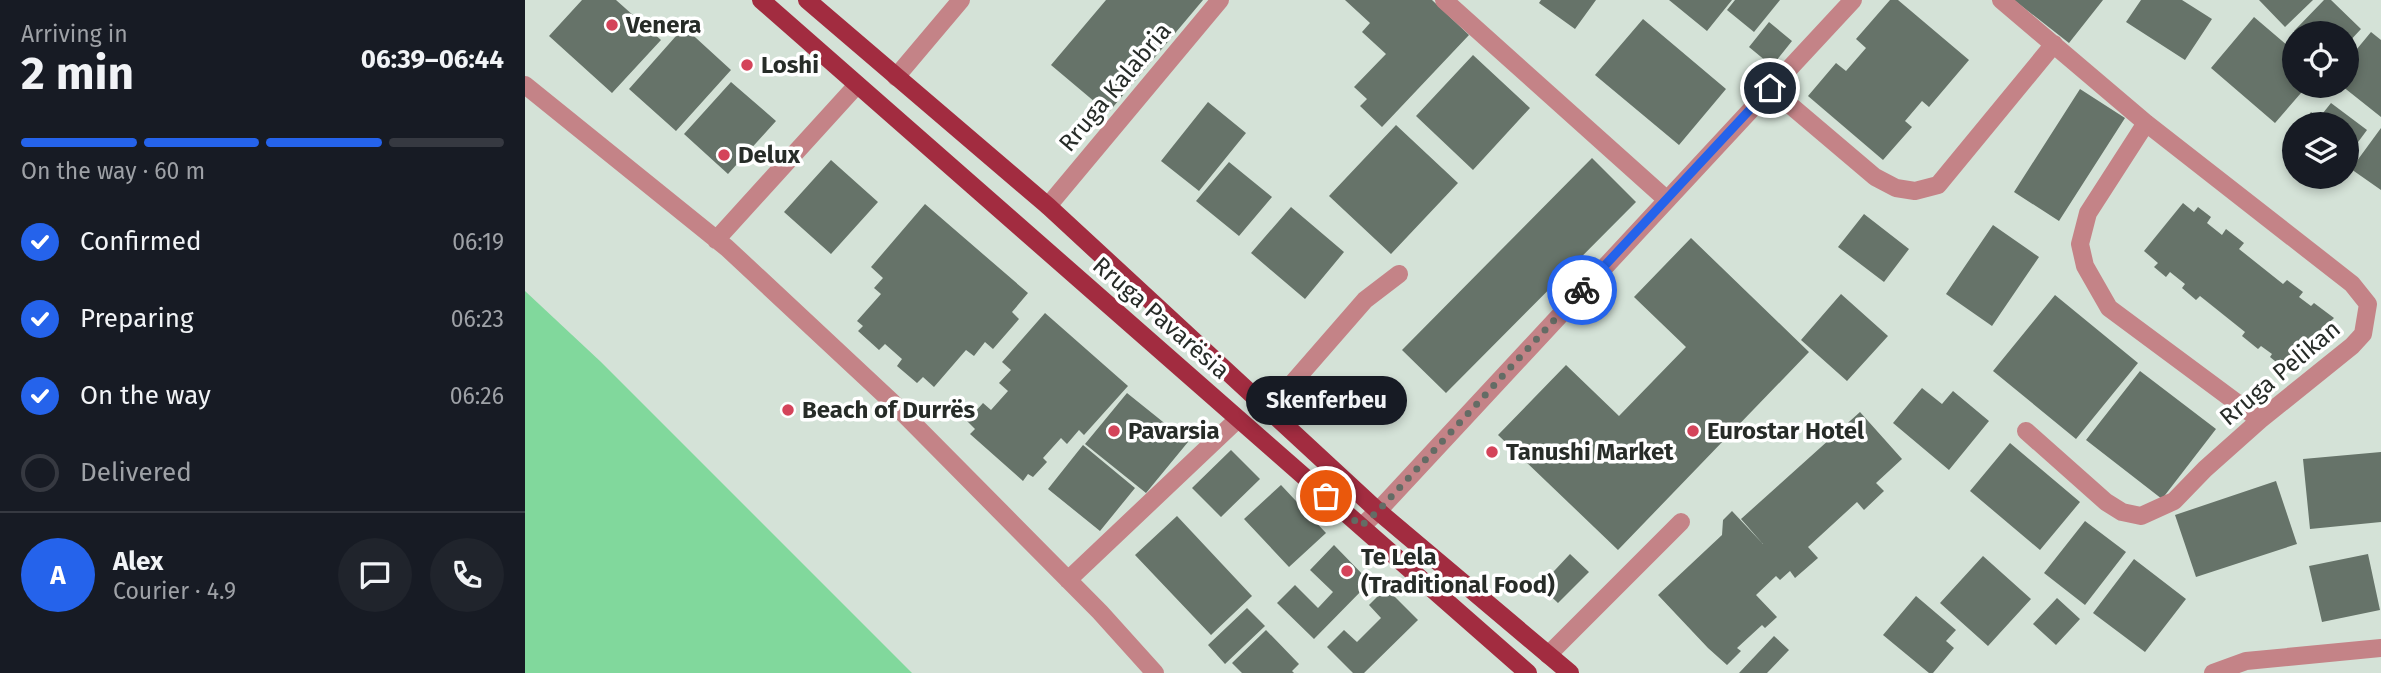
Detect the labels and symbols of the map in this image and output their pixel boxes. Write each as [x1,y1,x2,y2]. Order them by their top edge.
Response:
place label: Venera [625,11,701,39]
marker: Venera [604,17,620,33]
street label: Rruga Kalabria [1053,17,1177,157]
place label: Loshi [761,51,819,79]
marker: Loshi [739,57,755,73]
pin [1740,58,1800,118]
place label: Delux [738,141,801,169]
marker: Delux [716,147,732,163]
street label: Rruga Pavarësia [1087,251,1235,385]
courier [1547,255,1617,325]
street label: Rruga Pelikan [2214,315,2346,431]
callout: Skenferbeu [1245,377,1407,426]
place label: Beach of Durrës [802,396,975,424]
marker: Beach of Durrës [780,402,796,418]
place label: Pavarsia [1128,417,1220,445]
place label: Eurostar Hotel [1707,417,1865,445]
marker: Pavarsia [1106,423,1122,439]
marker: Eurostar Hotel [1685,423,1701,439]
place label: Tanushi Market [1506,438,1674,466]
marker: Tanushi Market [1484,444,1500,460]
pin [1296,466,1356,526]
place label: Te Lela (Traditional Food) [1361,543,1555,599]
marker: Te Lela (Traditional Food) [1339,563,1355,579]

